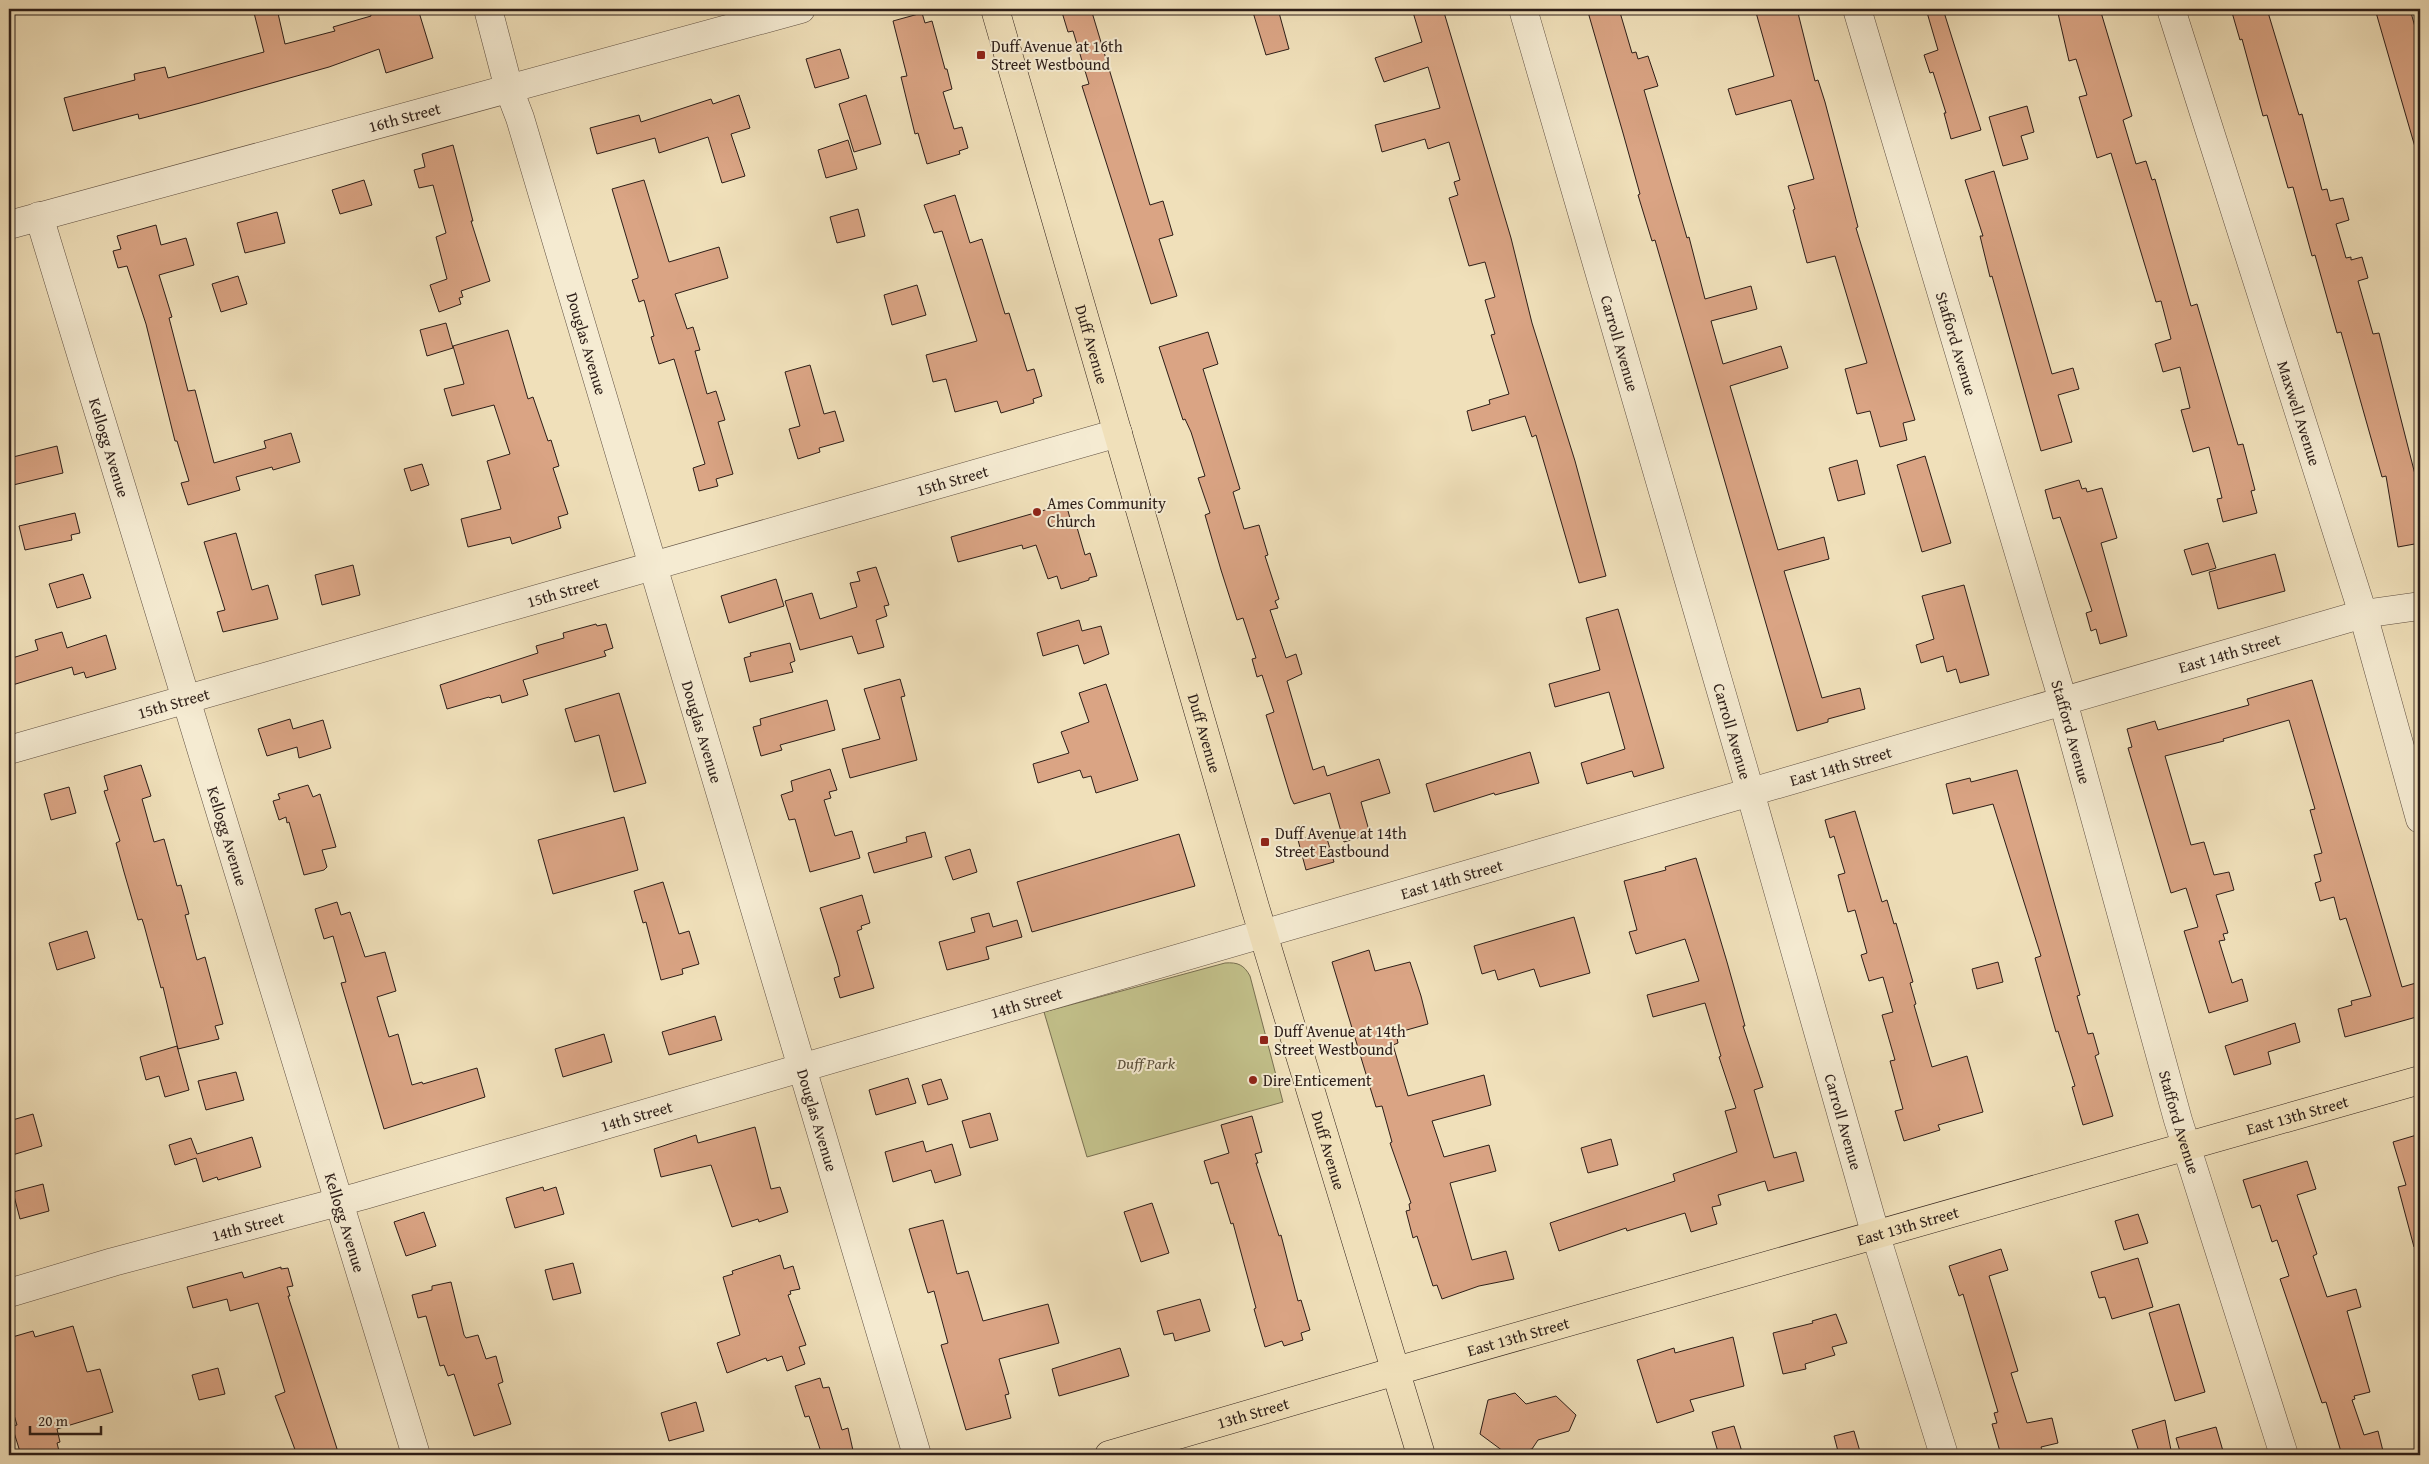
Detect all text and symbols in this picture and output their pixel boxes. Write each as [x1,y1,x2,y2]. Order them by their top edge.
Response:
place label: Duff Avenue at 16th Street Westbound [991,34,1123,76]
marker: Duff Avenue at 16th Street Westbound [975,49,987,61]
street label: 16th Street [366,96,444,138]
street label: Douglas Avenue [560,289,614,398]
street label: Stafford Avenue [1930,289,1983,398]
street label: Carroll Avenue [1595,292,1645,394]
street label: Duff Avenue [1069,302,1115,387]
street label: Maxwell Avenue [2271,358,2327,469]
street label: Kellogg Avenue [83,395,136,500]
street label: 15th Street [913,459,991,502]
place label: Ames Community Church [1047,491,1166,533]
marker: Ames Community Church [1031,506,1043,518]
street label: 15th Street [524,570,602,613]
street label: East 14th Street [2176,626,2284,679]
street label: Stafford Avenue [2045,677,2097,787]
street label: Douglas Avenue [676,678,729,786]
street label: Carroll Avenue [1707,680,1758,782]
street label: 15th Street [134,681,213,725]
street label: Duff Avenue [1182,691,1228,776]
street label: East 14th Street [1787,740,1895,792]
street label: Kellogg Avenue [201,783,254,889]
place label: Duff Avenue at 14th Street Eastbound [1275,821,1407,863]
marker: Duff Avenue at 14th Street Eastbound [1259,836,1271,848]
street label: East 14th Street [1398,853,1506,905]
street label: 14th Street [987,981,1066,1024]
place label: Duff Avenue at 14th Street Westbound [1274,1019,1406,1061]
marker: Duff Avenue at 14th Street Westbound [1258,1034,1270,1046]
park label: Duff Park [1116,1051,1176,1075]
street label: Douglas Avenue [791,1066,844,1174]
place label: Dire Enticement [1263,1068,1372,1092]
street label: Stafford Avenue [2153,1068,2206,1177]
street label: Carroll Avenue [1819,1071,1869,1173]
marker: Dire Enticement [1247,1074,1259,1086]
street label: East 13th Street [2243,1089,2352,1141]
street label: 14th Street [598,1094,676,1138]
street label: Duff Avenue [1305,1108,1352,1193]
street label: Kellogg Avenue [319,1170,372,1275]
street label: East 13th Street [1854,1200,1962,1252]
street label: 14th Street [209,1205,287,1247]
street label: East 13th Street [1464,1310,1572,1362]
street label: 13th Street [1214,1391,1292,1435]
scale bar [30,1404,101,1436]
text: 20 m [38,1410,69,1431]

